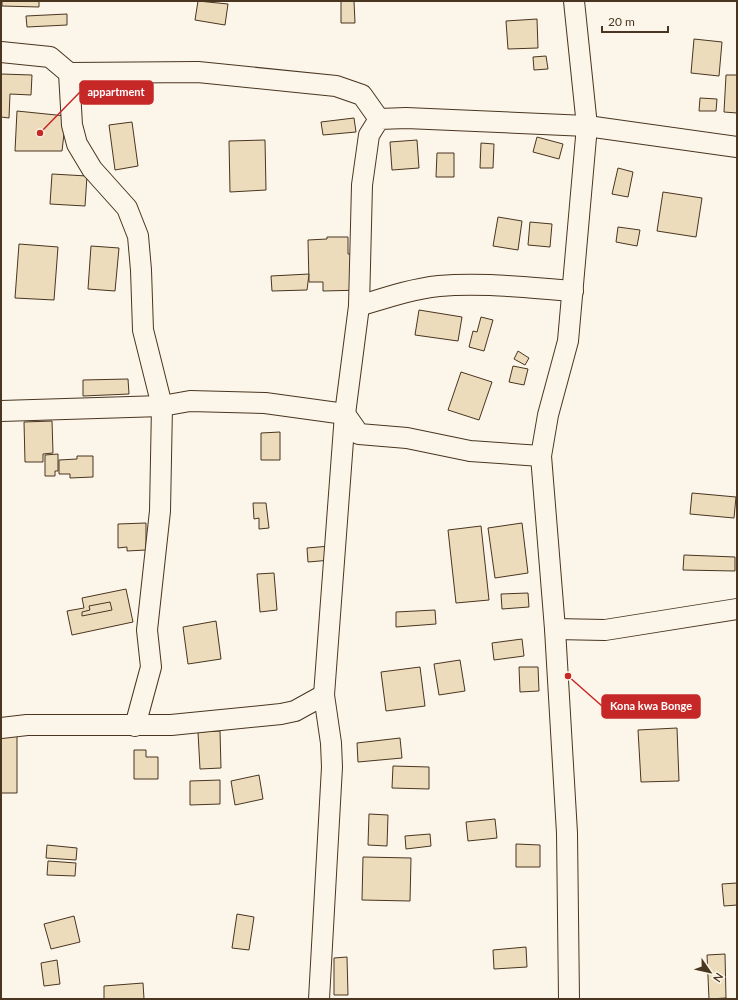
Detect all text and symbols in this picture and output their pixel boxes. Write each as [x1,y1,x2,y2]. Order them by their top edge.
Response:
scale bar [602,8,668,34]
text: 20 m [608,14,635,29]
callout: appartment [80,81,153,104]
text: appartment [87,85,145,98]
callout: Kona kwa Bonge [602,695,700,718]
text: Kona kwa Bonge [610,699,692,712]
north arrow [690,952,730,992]
text: N [711,971,726,985]

